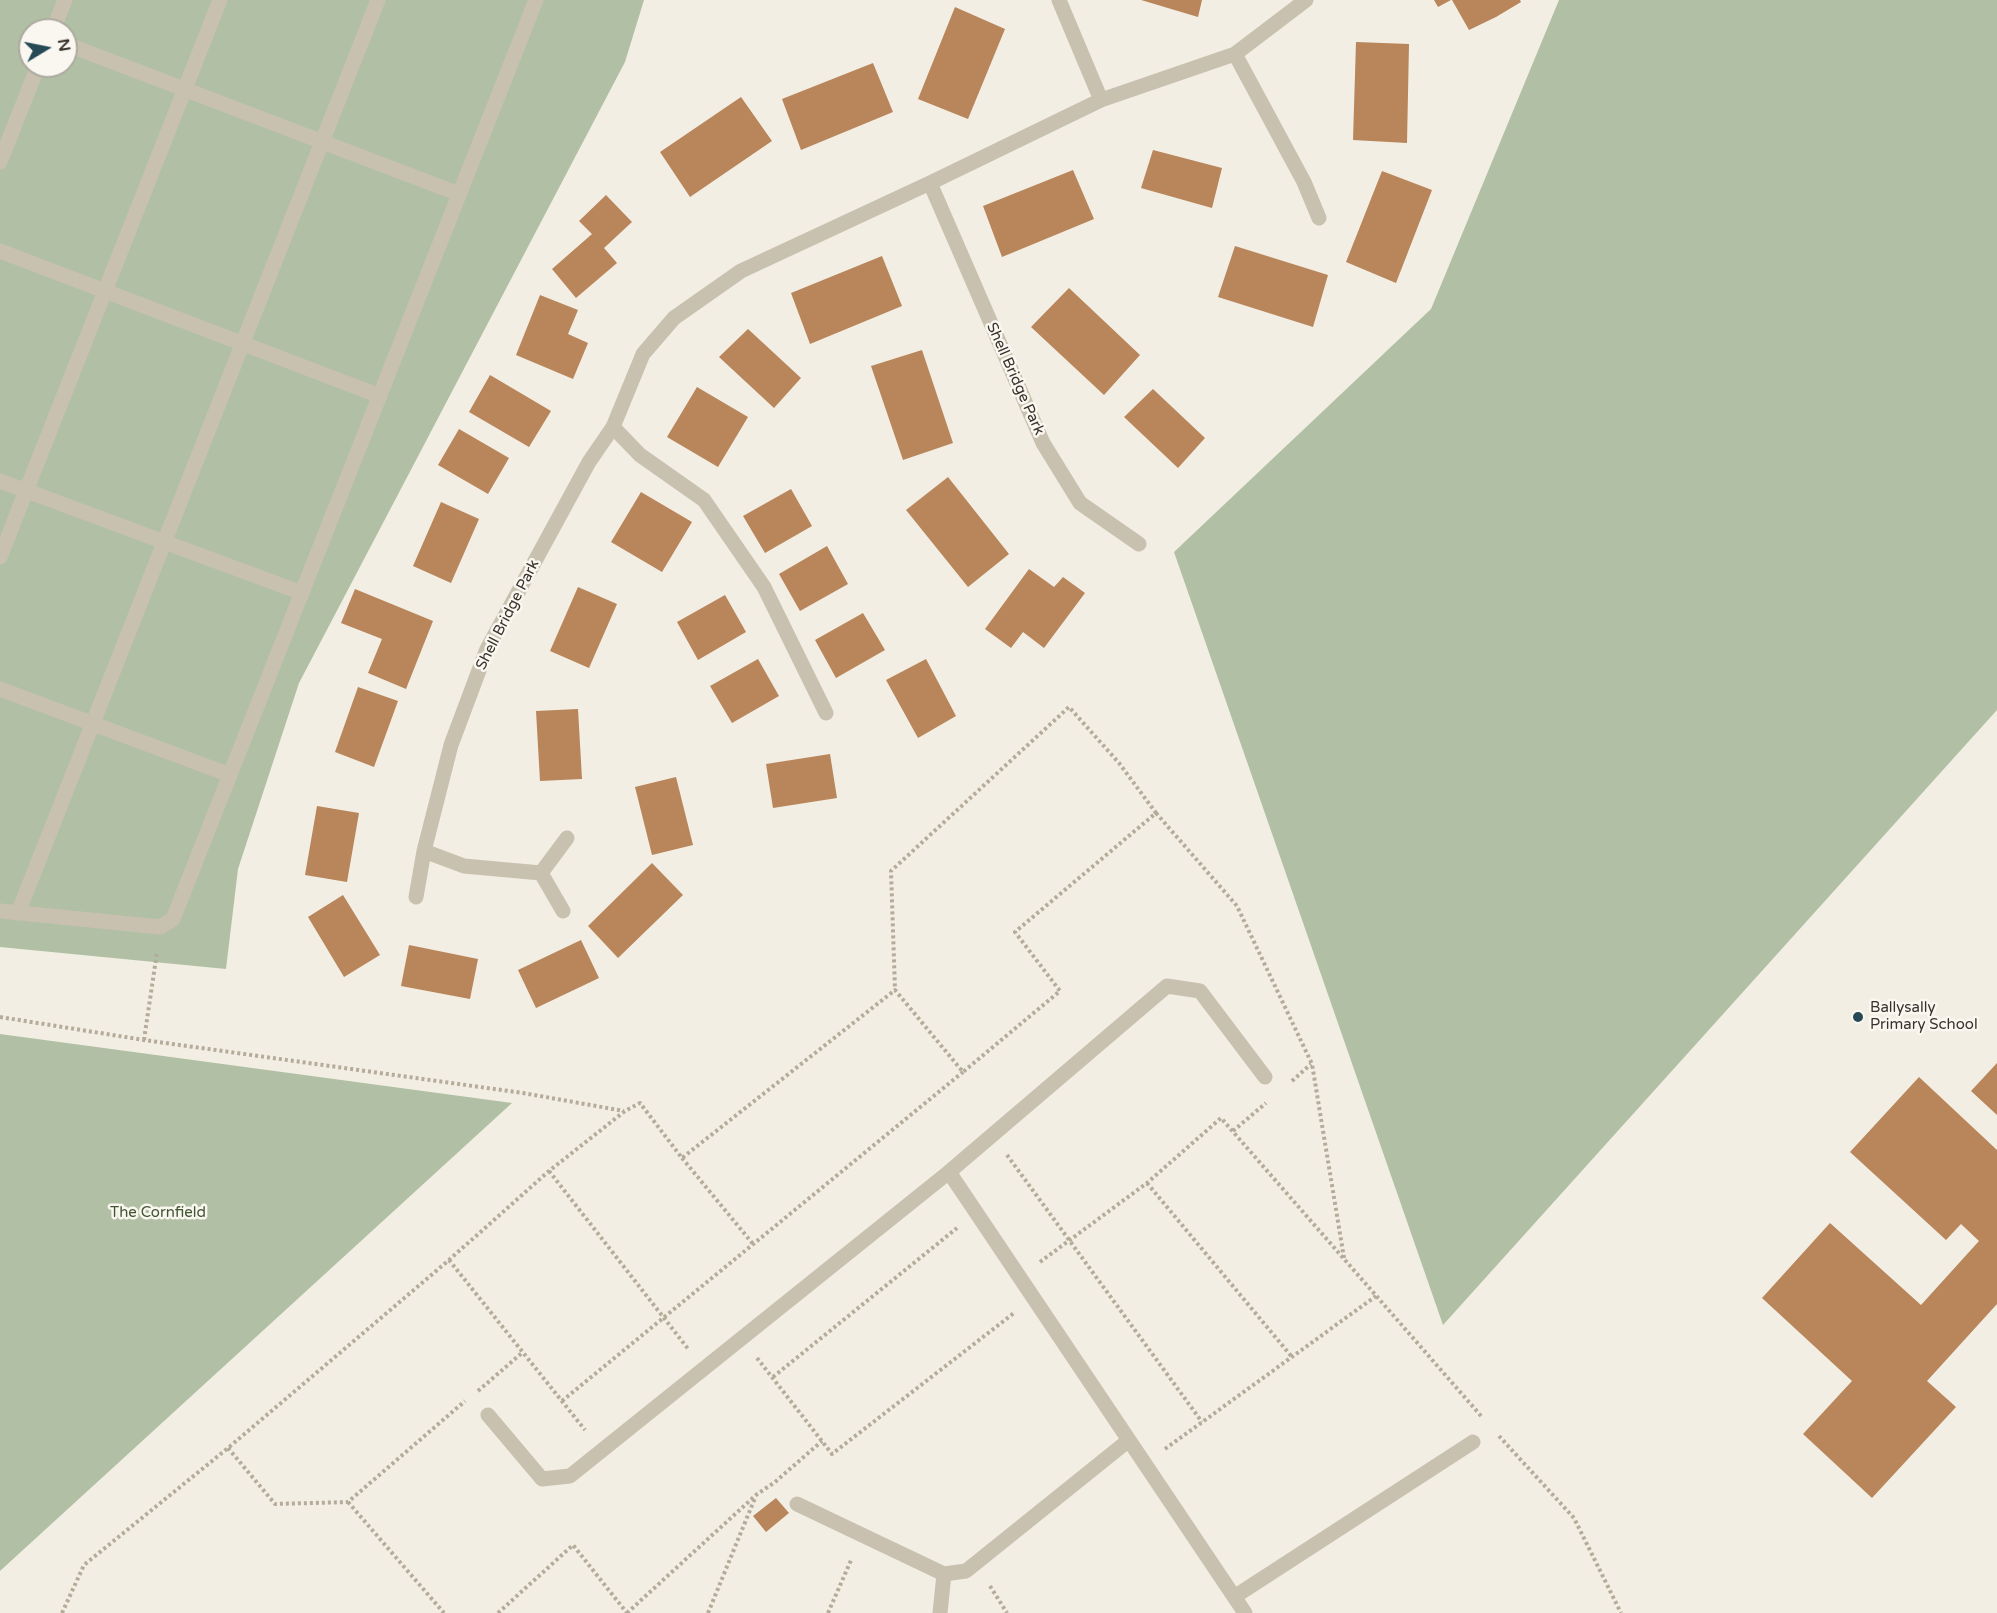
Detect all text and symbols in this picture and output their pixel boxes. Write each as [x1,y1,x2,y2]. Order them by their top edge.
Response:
north arrow [18,18,78,78]
text: N [53,37,75,53]
street label: Shell Bridge Park [982,320,1048,438]
street label: Shell Bridge Park [472,557,544,673]
place label: Ballysally Primary School [1870,999,1978,1034]
marker: Ballysally Primary School [1851,1010,1865,1024]
park label: The Cornfield [110,1204,206,1222]

